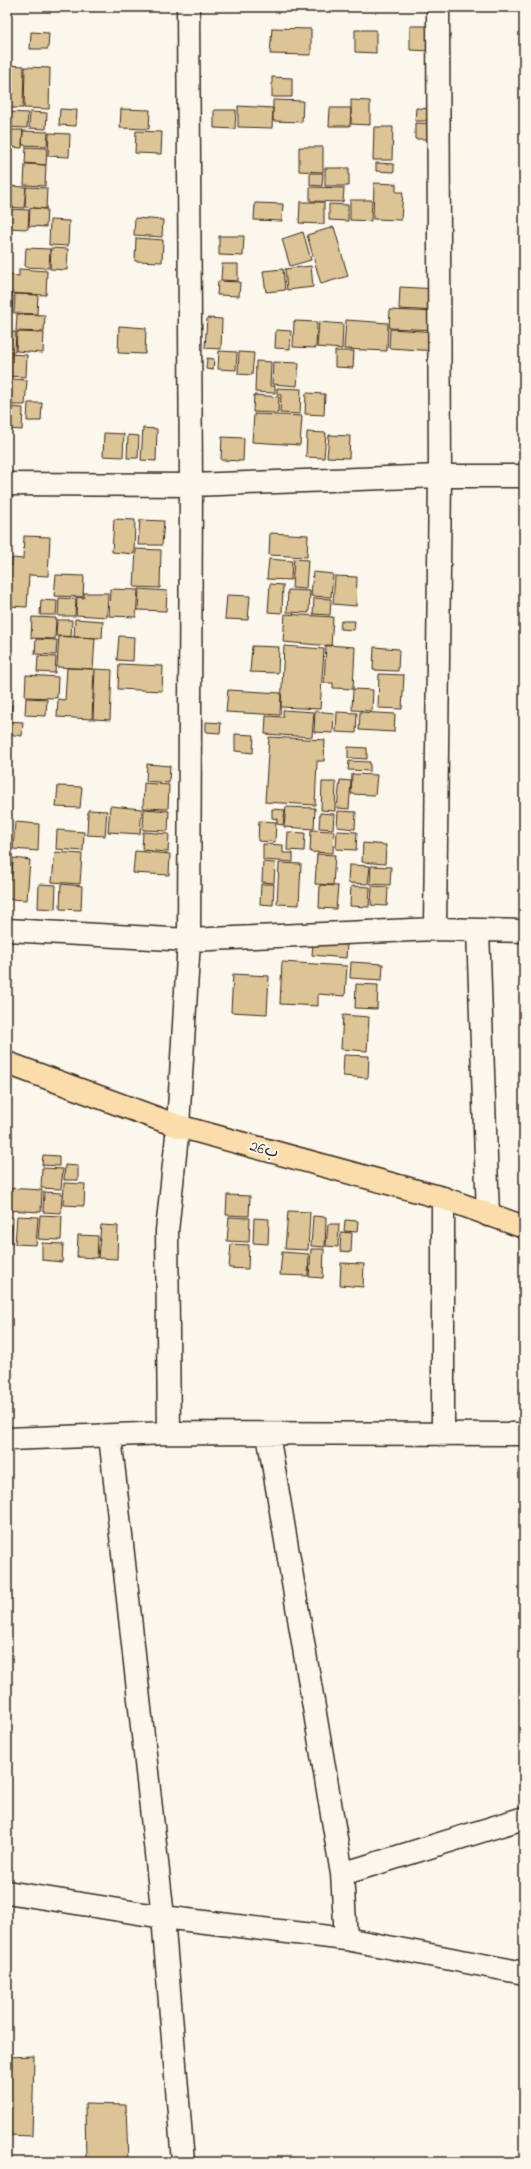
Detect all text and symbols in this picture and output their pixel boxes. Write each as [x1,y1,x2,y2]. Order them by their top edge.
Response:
street label: 26ب [247,1135,281,1165]

